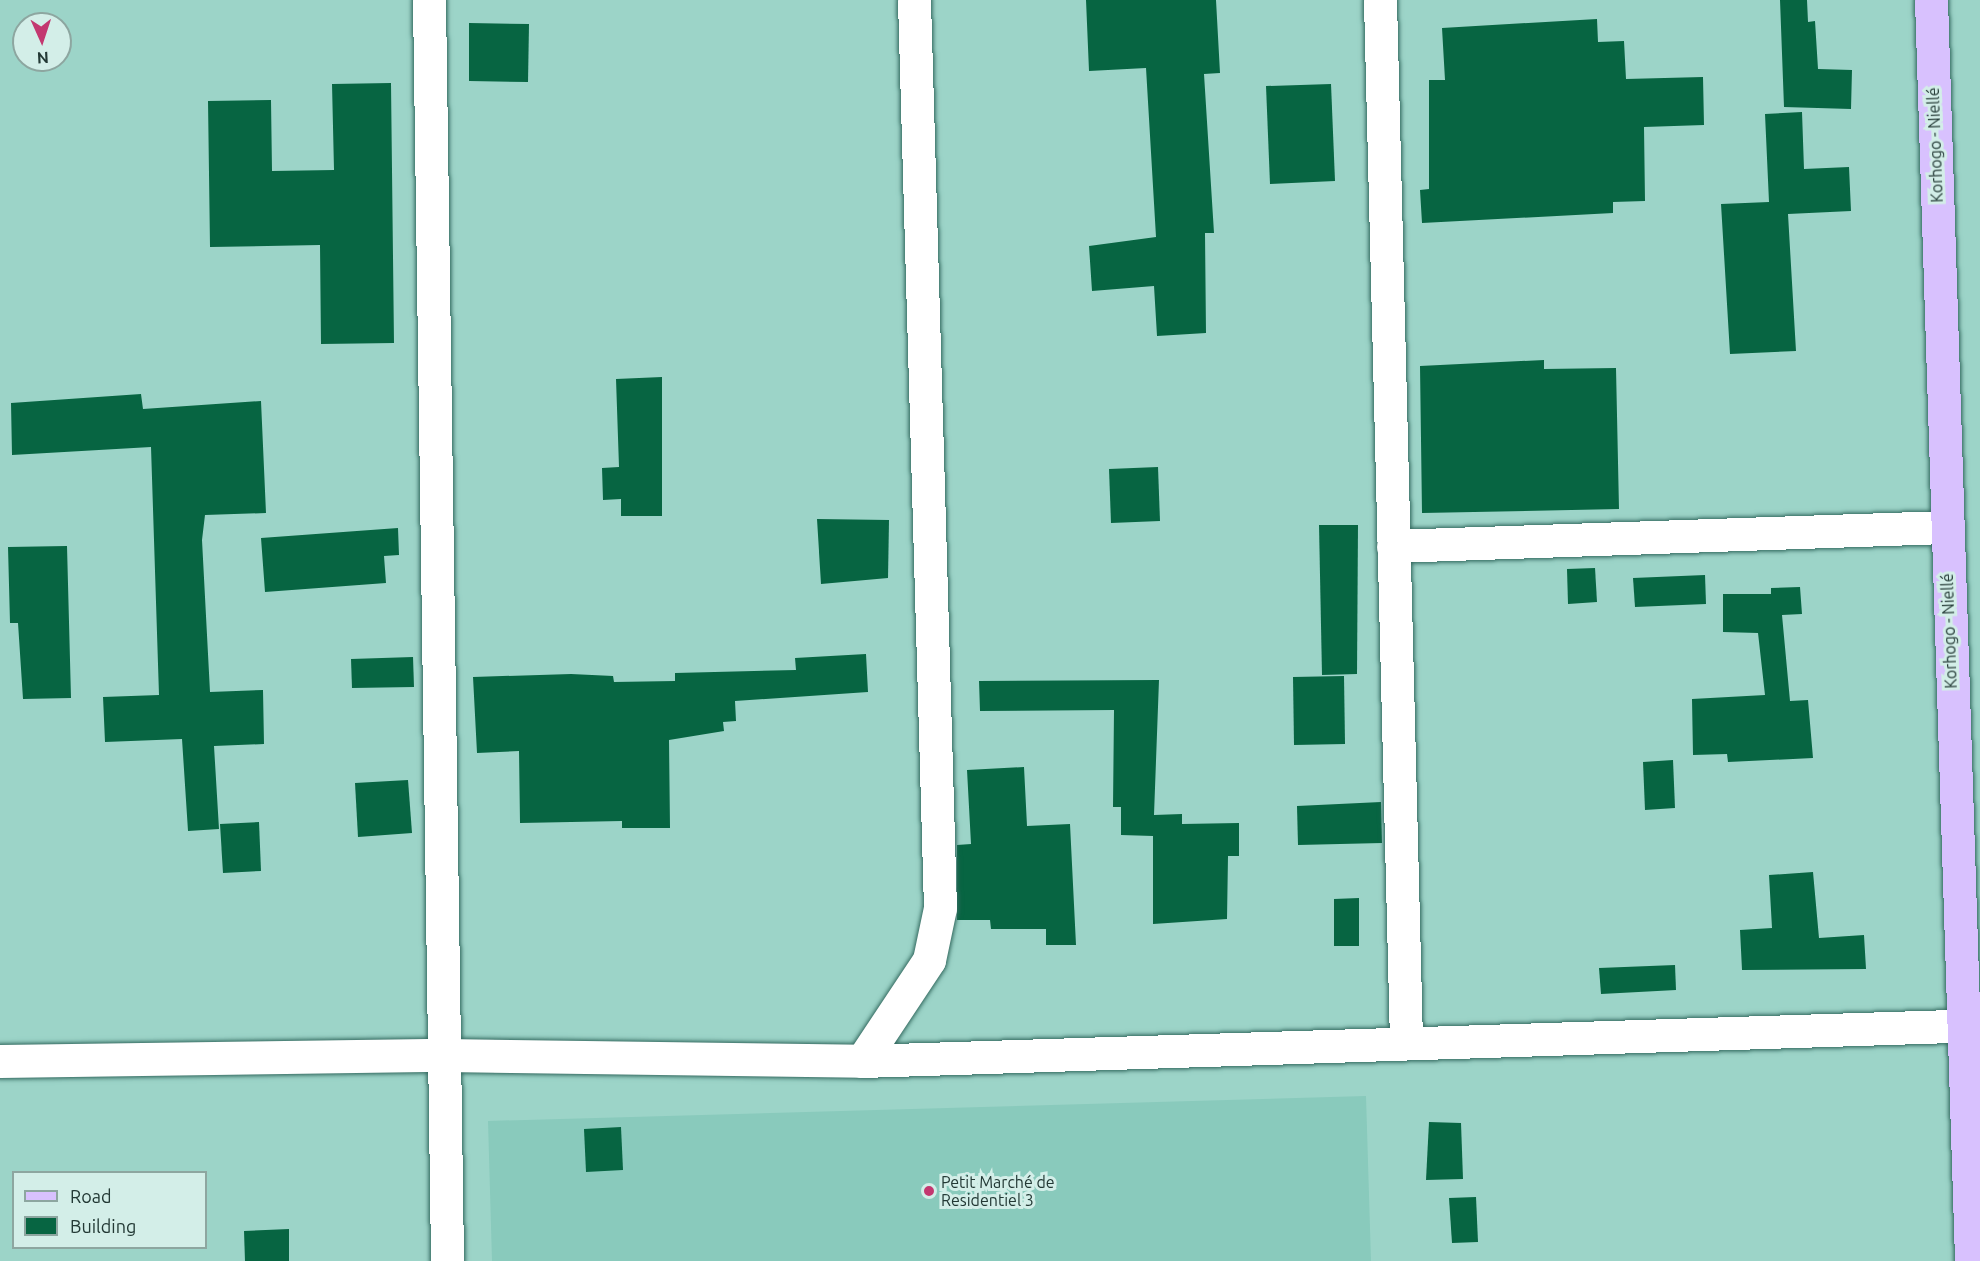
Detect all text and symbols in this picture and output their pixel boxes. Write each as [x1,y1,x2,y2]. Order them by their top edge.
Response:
north arrow [12,12,72,72]
text: N [36,49,49,67]
street label: Korhogo - Niellé [1923,87,1947,203]
street label: Korhogo - Niellé [1937,573,1961,689]
legend [12,1171,207,1249]
place label: Petit Marché de Residentiel 3 [941,1172,1055,1210]
marker: Petit Marché de Residentiel 3 [922,1184,936,1198]
text: Road [70,1186,112,1206]
text: Building [70,1216,136,1236]

